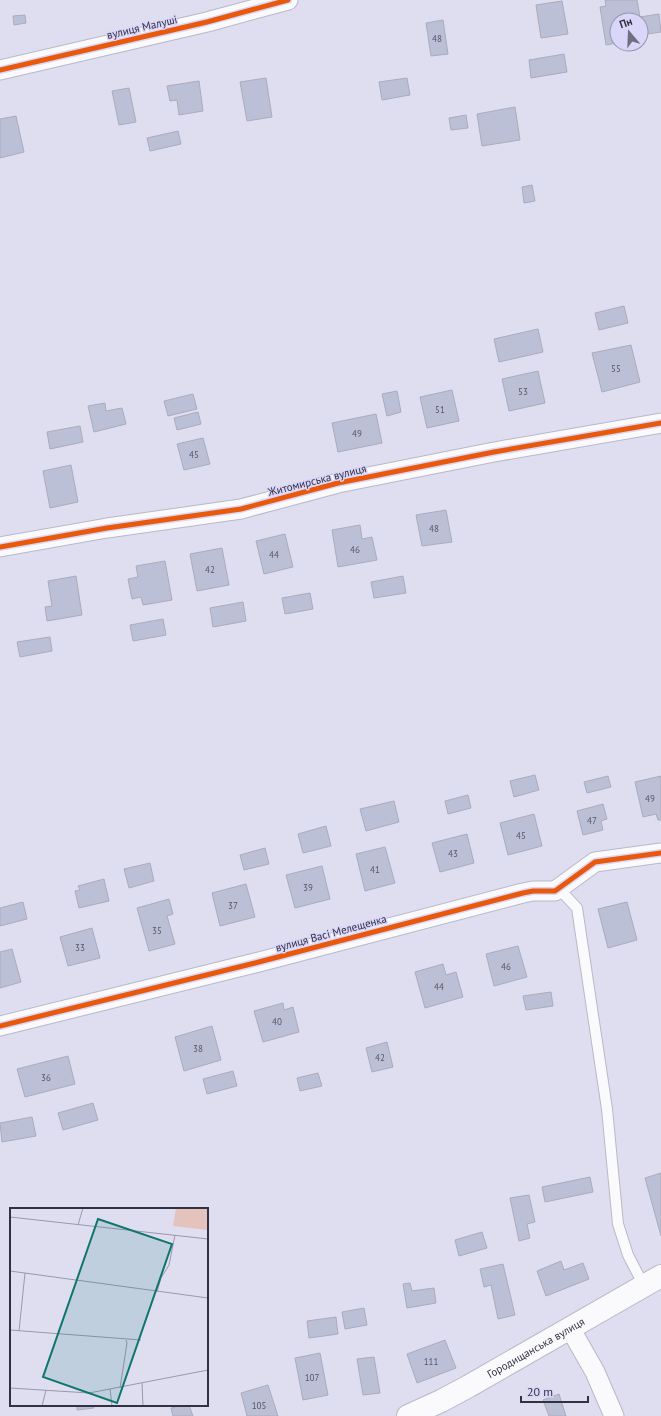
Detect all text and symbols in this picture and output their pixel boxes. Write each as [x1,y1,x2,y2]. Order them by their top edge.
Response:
street label: вулиця Малуші [105,12,179,42]
north arrow [609,12,649,52]
text: Пн [617,14,634,31]
house number: 48 [432,33,442,44]
house number: 55 [611,363,621,374]
house number: 53 [518,386,528,397]
house number: 51 [435,404,445,415]
house number: 49 [352,428,362,439]
house number: 45 [189,449,199,460]
street label: Житомирська вулиця [265,461,368,499]
house number: 48 [429,523,439,534]
house number: 46 [350,544,360,555]
house number: 44 [269,549,279,560]
house number: 42 [205,564,215,575]
house number: 49 [645,793,655,804]
house number: 47 [587,815,597,826]
house number: 45 [516,830,526,841]
house number: 43 [448,848,458,859]
house number: 41 [370,864,380,875]
house number: 39 [303,882,313,893]
house number: 37 [228,900,238,911]
street label: вулиця Васі Мелещенка [274,911,388,955]
house number: 35 [152,925,162,936]
house number: 33 [75,942,85,953]
house number: 46 [501,961,511,972]
house number: 44 [434,981,444,992]
house number: 40 [272,1016,282,1027]
house number: 38 [193,1043,203,1054]
house number: 42 [375,1052,385,1063]
house number: 36 [41,1072,51,1083]
inset map [10,1208,208,1406]
street label: Городищанська вулиця [485,1314,587,1381]
house number: 111 [424,1356,438,1367]
house number: 107 [305,1372,319,1383]
scale bar [521,1378,588,1404]
text: 20 m [527,1384,553,1399]
house number: 105 [252,1400,266,1411]

